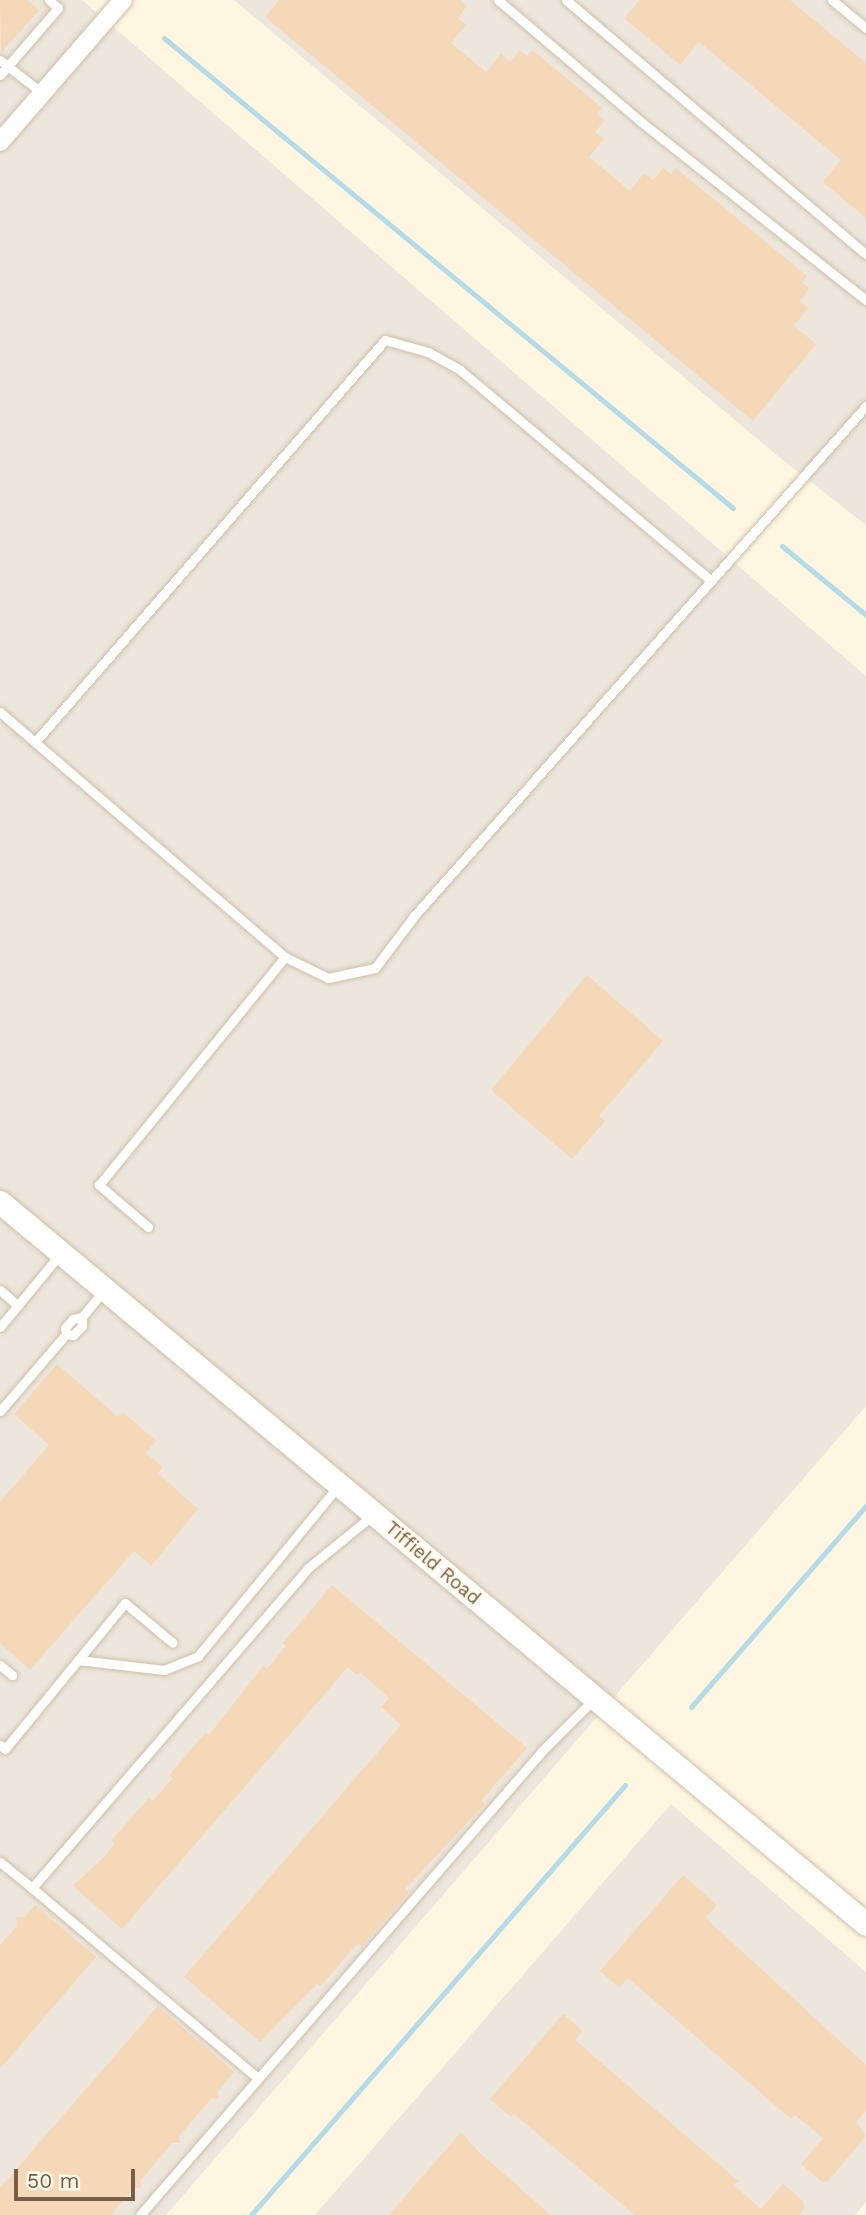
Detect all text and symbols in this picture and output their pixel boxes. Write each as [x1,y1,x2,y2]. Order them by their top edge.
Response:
street label: Tiffield Road [381,1516,485,1610]
scale bar [18,2156,138,2200]
text: 50 m [27,2168,79,2193]

